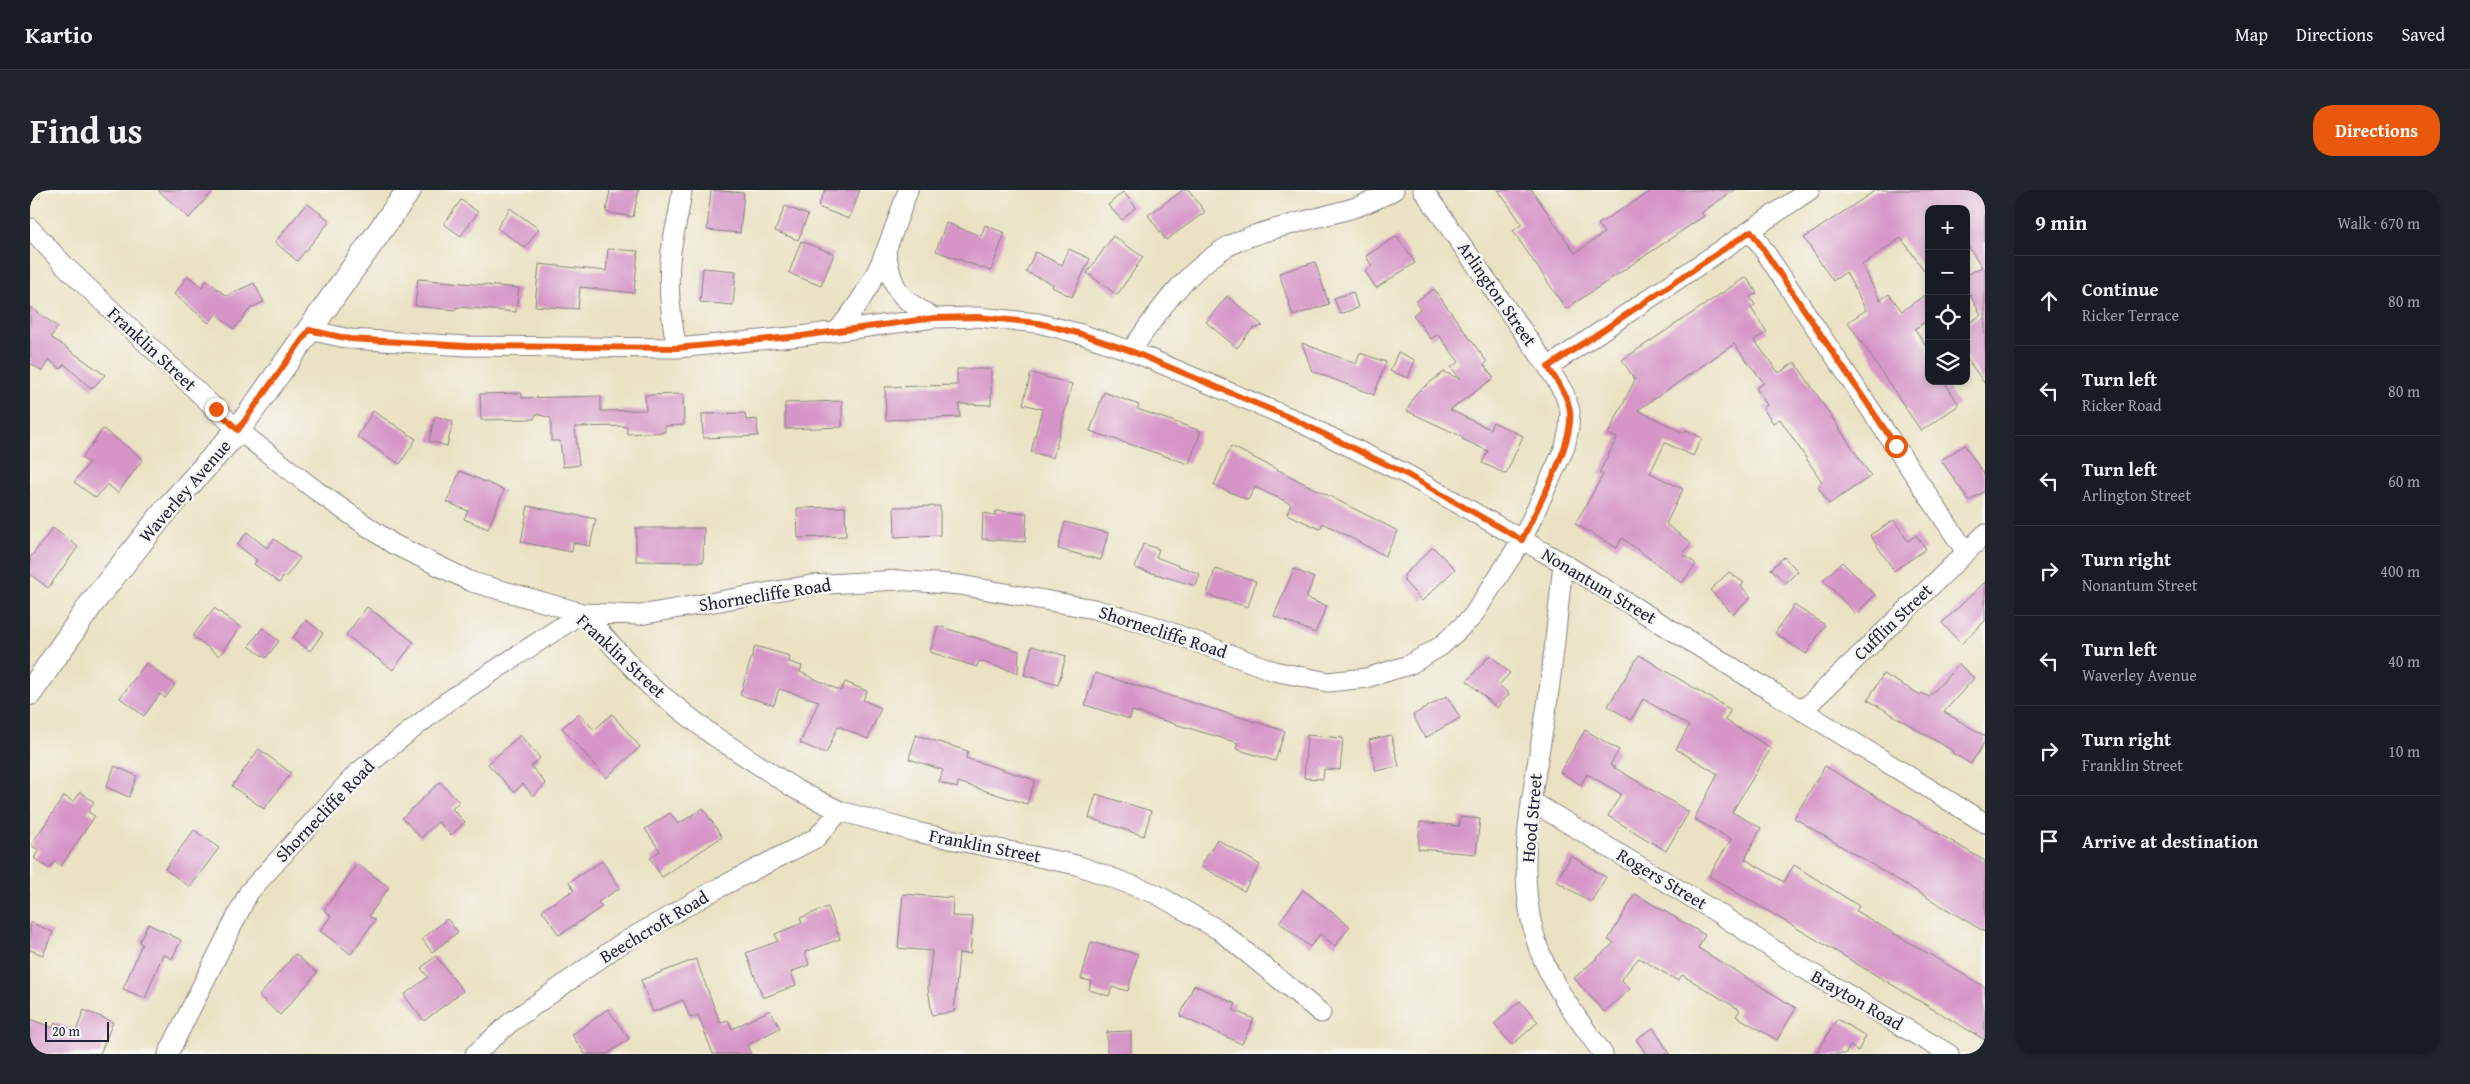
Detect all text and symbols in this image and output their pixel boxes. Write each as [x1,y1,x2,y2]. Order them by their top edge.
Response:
text: Kartio [25,17,93,52]
text: Map [2235,21,2268,48]
text: Directions [2296,21,2373,48]
text: Saved [2401,21,2445,48]
text: Find us [30,105,143,156]
button: Directions [2313,105,2440,156]
map controls [1925,205,1970,385]
button: + [1925,205,1970,250]
text: 9 min [2035,207,2087,238]
text: Walk · 670 m [2337,211,2420,235]
street label: Arlington Street [1451,236,1544,352]
button: − [1925,250,1970,295]
text: Continue [2082,275,2159,303]
icon: ahead [2035,287,2063,315]
text: 80 m [2388,289,2420,313]
button: locate [1925,295,1970,340]
street label: Franklin Street [102,300,204,398]
text: Ricker Terrace [2082,303,2179,327]
button: layers [1925,340,1970,385]
text: Turn left [2082,365,2157,393]
icon: left [2035,377,2063,405]
text: 80 m [2388,379,2420,403]
text: Ricker Road [2082,393,2161,417]
route end [205,398,228,421]
street label: Waverley Avenue [132,433,237,548]
route start [1885,435,1908,458]
text: Turn left [2082,455,2157,483]
icon: left [2035,467,2063,495]
text: 60 m [2388,469,2420,493]
text: Arlington Street [2082,483,2191,507]
street label: Nonantum Street [1537,541,1662,631]
text: Turn right [2082,545,2171,573]
icon: right [2035,557,2063,585]
text: 400 m [2380,559,2420,583]
street label: Shornecliffe Road [697,571,833,618]
text: Nonantum Street [2082,573,2198,597]
street label: Cufflin Street [1847,576,1939,666]
street label: Shornecliffe Road [1096,598,1231,665]
street label: Franklin Street [571,607,673,705]
text: Turn left [2082,635,2157,663]
icon: left [2035,647,2063,675]
text: 40 m [2388,649,2420,673]
text: Waverley Avenue [2082,663,2197,687]
text: Turn right [2082,725,2171,753]
icon: right [2035,737,2063,765]
text: 10 m [2388,739,2420,763]
street label: Shornecliffe Road [269,753,381,868]
text: Franklin Street [2082,753,2183,777]
street label: Hood Street [1514,772,1549,864]
street label: Franklin Street [927,821,1044,870]
icon: arrive [2035,827,2063,855]
text: Arrive at destination [2082,827,2258,855]
street label: Rogers Street [1612,841,1713,916]
street label: Beechcroft Road [594,883,714,970]
street label: Brayton Road [1806,962,1909,1037]
scale bar [45,1019,109,1042]
text: 20 m [52,1021,80,1041]

